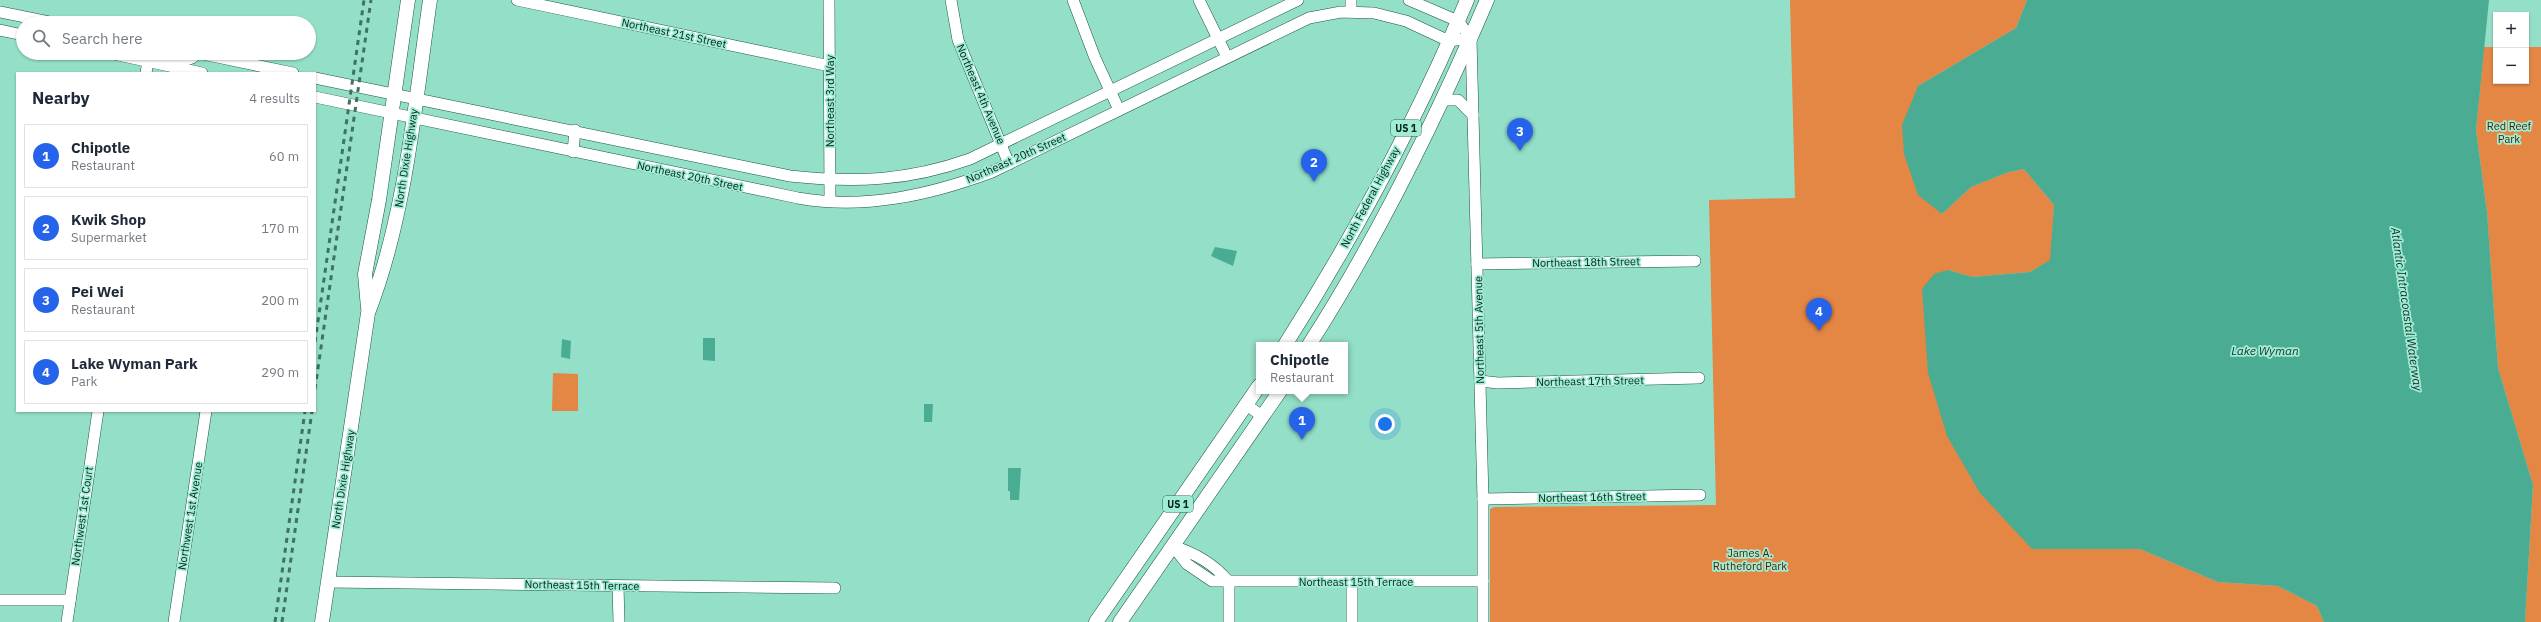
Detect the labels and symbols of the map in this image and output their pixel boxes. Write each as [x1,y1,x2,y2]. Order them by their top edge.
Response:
street label: Northeast 21st Street [620,15,728,51]
street label: Northeast 4th Avenue [953,42,1009,146]
street label: Northeast 3rd Way [823,54,837,147]
street label: North Dixie Highway [391,107,421,208]
pin: 3 [1507,118,1533,151]
park label: Red Reef Park [2487,119,2532,146]
road number: US 1 [1391,120,1421,136]
street label: Northeast 20th Street [964,130,1068,186]
street label: North Federal Highway [1337,144,1403,250]
pin: 2 [1301,149,1327,182]
street label: Northeast 20th Street [636,158,744,194]
water label: Atlantic Intracoastal Waterway [2388,225,2426,393]
street label: Northeast 18th Street [1532,254,1640,270]
street label: Northeast 5th Avenue [1471,276,1487,384]
pin: 4 [1806,298,1832,331]
water label: Lake Wyman [2231,343,2299,358]
street label: Northeast 17th Street [1536,373,1644,389]
pin: 1 [1289,407,1315,440]
your location [1375,414,1395,434]
street label: North Dixie Highway [328,428,358,529]
street label: Northwest 1st Avenue [175,461,205,571]
street label: Northwest 1st Court [68,465,96,566]
street label: Northeast 16th Street [1538,489,1646,505]
road number: US 1 [1163,496,1193,512]
park label: James A. Rutheford Park [1713,546,1787,573]
street label: Northeast 15th Terrace [1299,575,1413,589]
street label: Northeast 15th Terrace [525,577,639,593]

